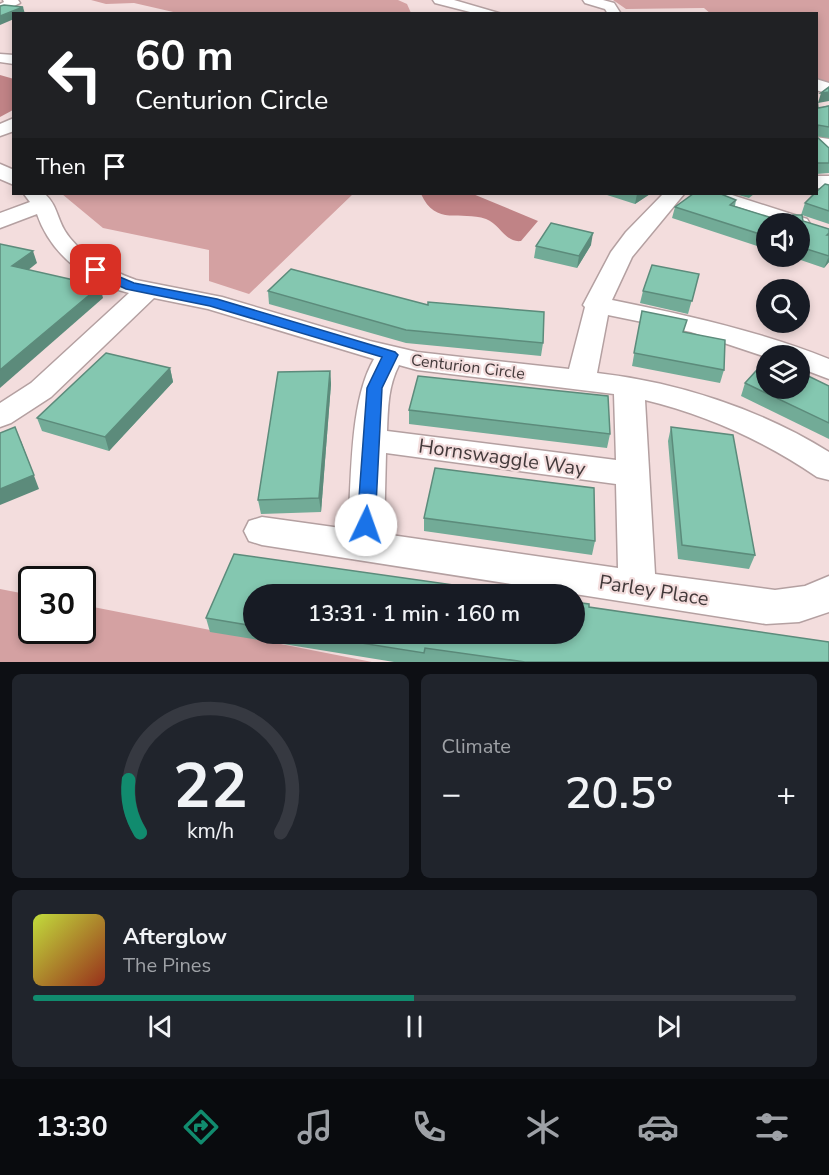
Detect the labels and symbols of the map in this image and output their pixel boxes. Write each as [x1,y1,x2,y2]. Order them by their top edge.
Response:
pin [70,244,121,295]
street label: Centurion Circle [410,349,526,385]
street label: Hornswaggle Way [417,432,588,483]
position arrow [334,493,398,557]
speed limit sign: 30 [18,566,96,644]
street label: Parley Place [597,569,711,612]

